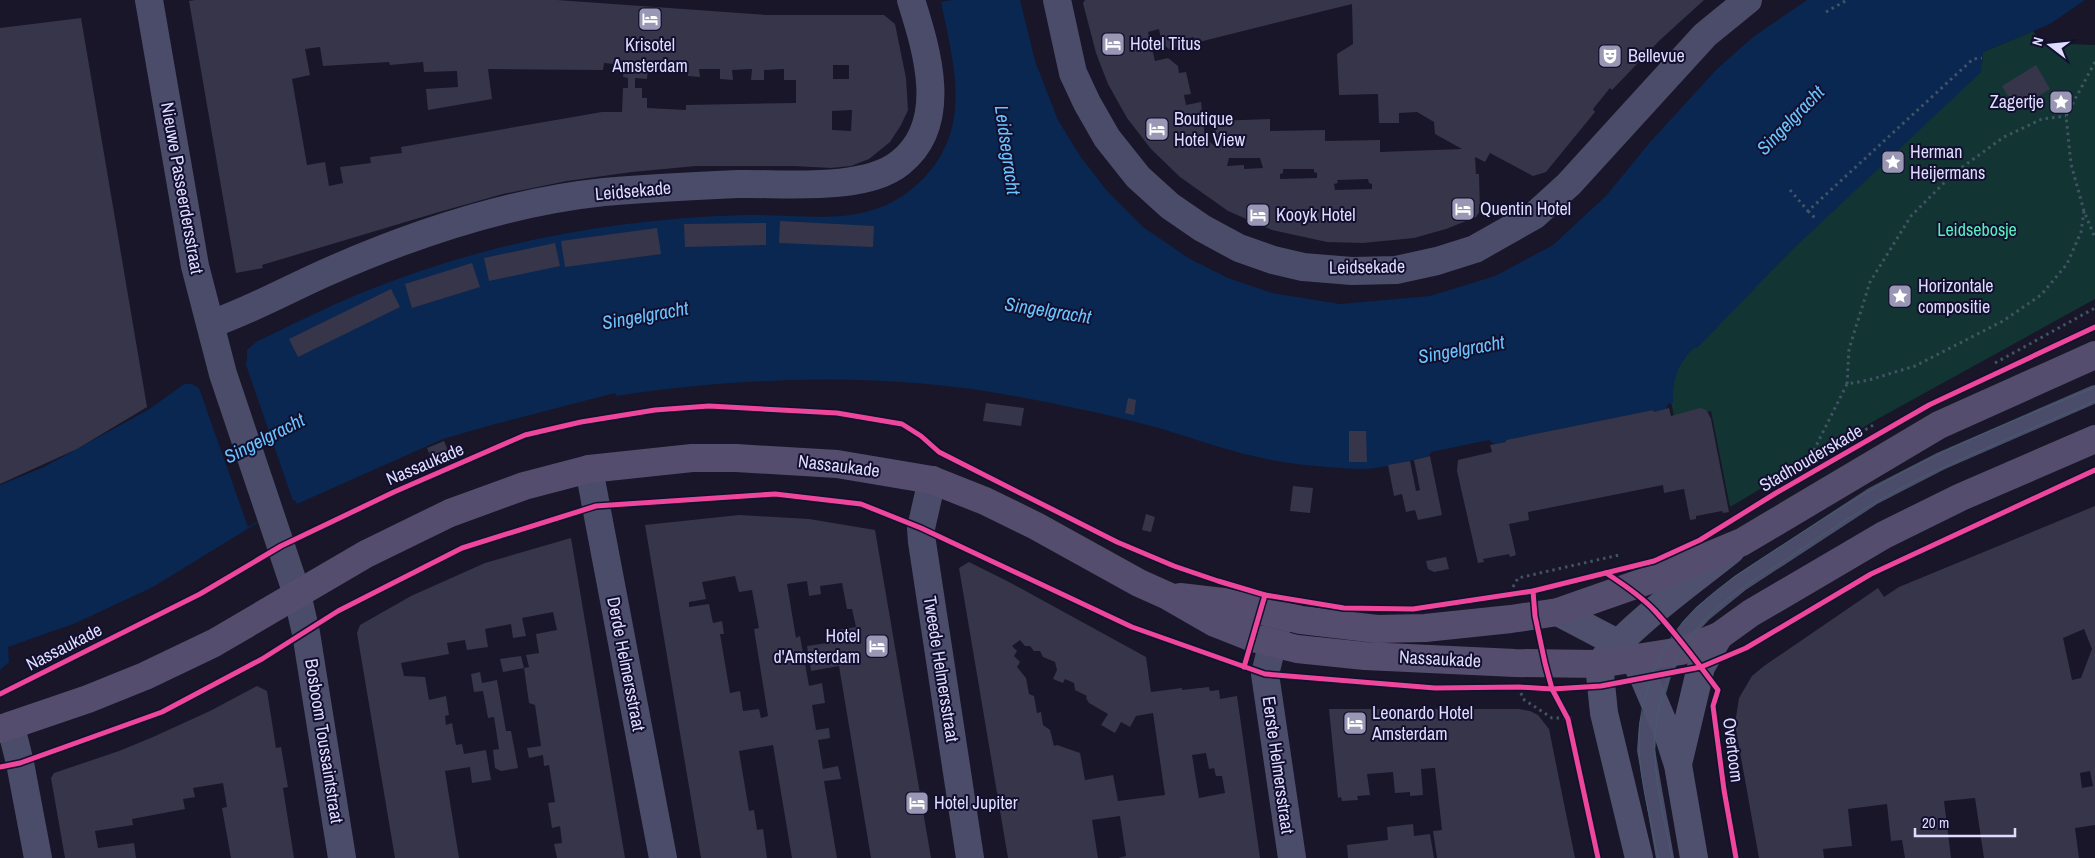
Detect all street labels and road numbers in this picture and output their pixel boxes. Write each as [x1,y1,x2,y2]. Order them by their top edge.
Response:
street label: Nieuwe Passeerdersstraat [155,100,210,276]
street label: Leidsekade [594,175,672,206]
street label: Leidsekade [1329,253,1405,280]
street label: Stadhouderskade [1754,418,1867,497]
street label: Nassaukade [382,436,467,491]
street label: Nassaukade [797,448,881,483]
street label: Tweede Helmersstraat [918,594,965,744]
street label: Derde Helmersstraat [601,595,652,733]
street label: Nassaukade [22,617,106,676]
street label: Nassaukade [1398,644,1482,673]
street label: Bosboom Toussaintstraat [299,657,350,825]
street label: Eerste Helmersstraat [1256,695,1301,835]
street label: Overtoom [1717,716,1750,784]

